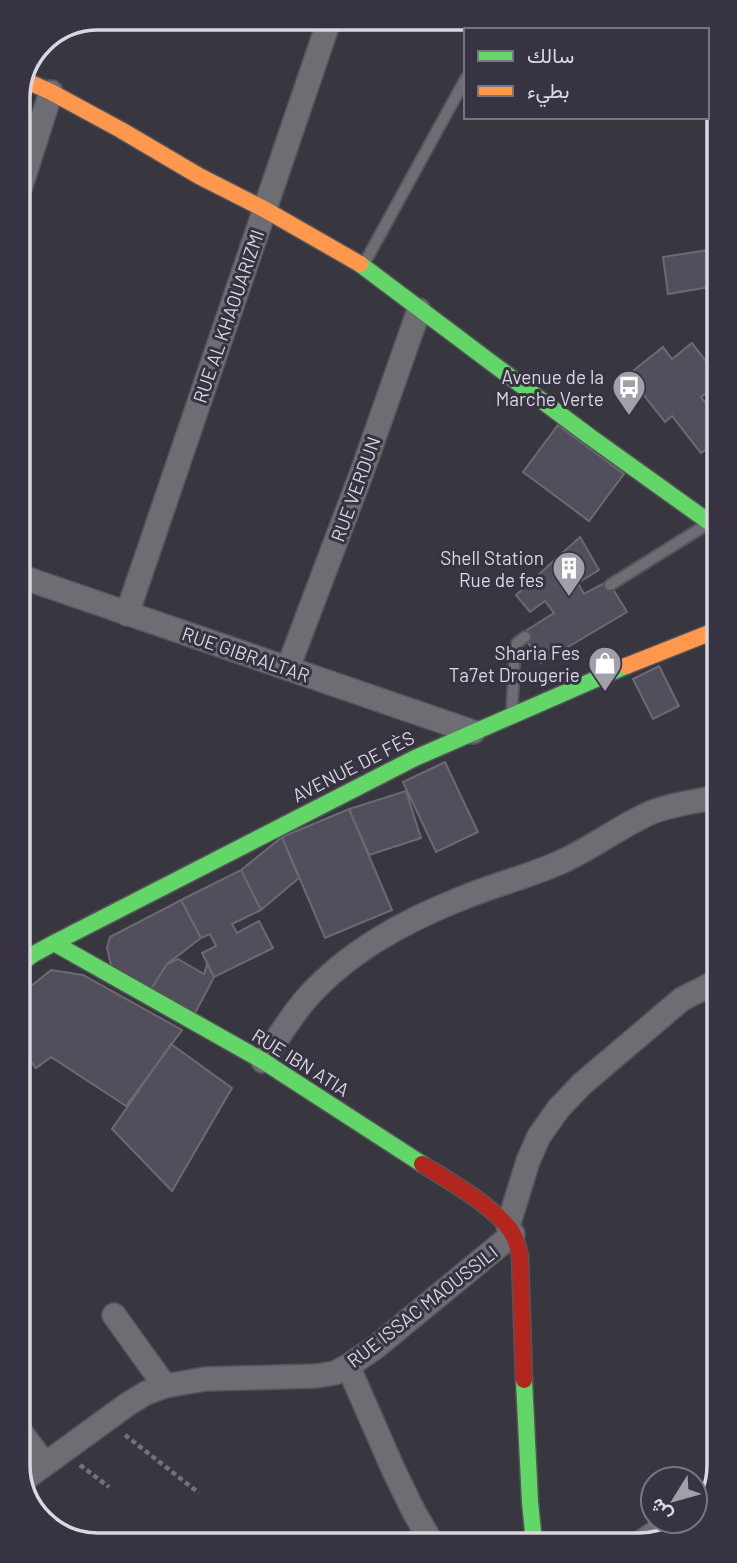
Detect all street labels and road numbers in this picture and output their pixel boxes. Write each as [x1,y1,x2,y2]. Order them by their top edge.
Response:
street label: RUE AL KHAOUARIZMI [188,226,268,406]
street label: RUE VERDUN [325,433,385,545]
street label: RUE GIBRALTAR [179,621,313,687]
street label: AVENUE DE FÈS [288,725,418,807]
street label: RUE IBN ATIA [248,1023,354,1101]
street label: RUE ISSAC MAOUSSILI [342,1240,502,1372]

